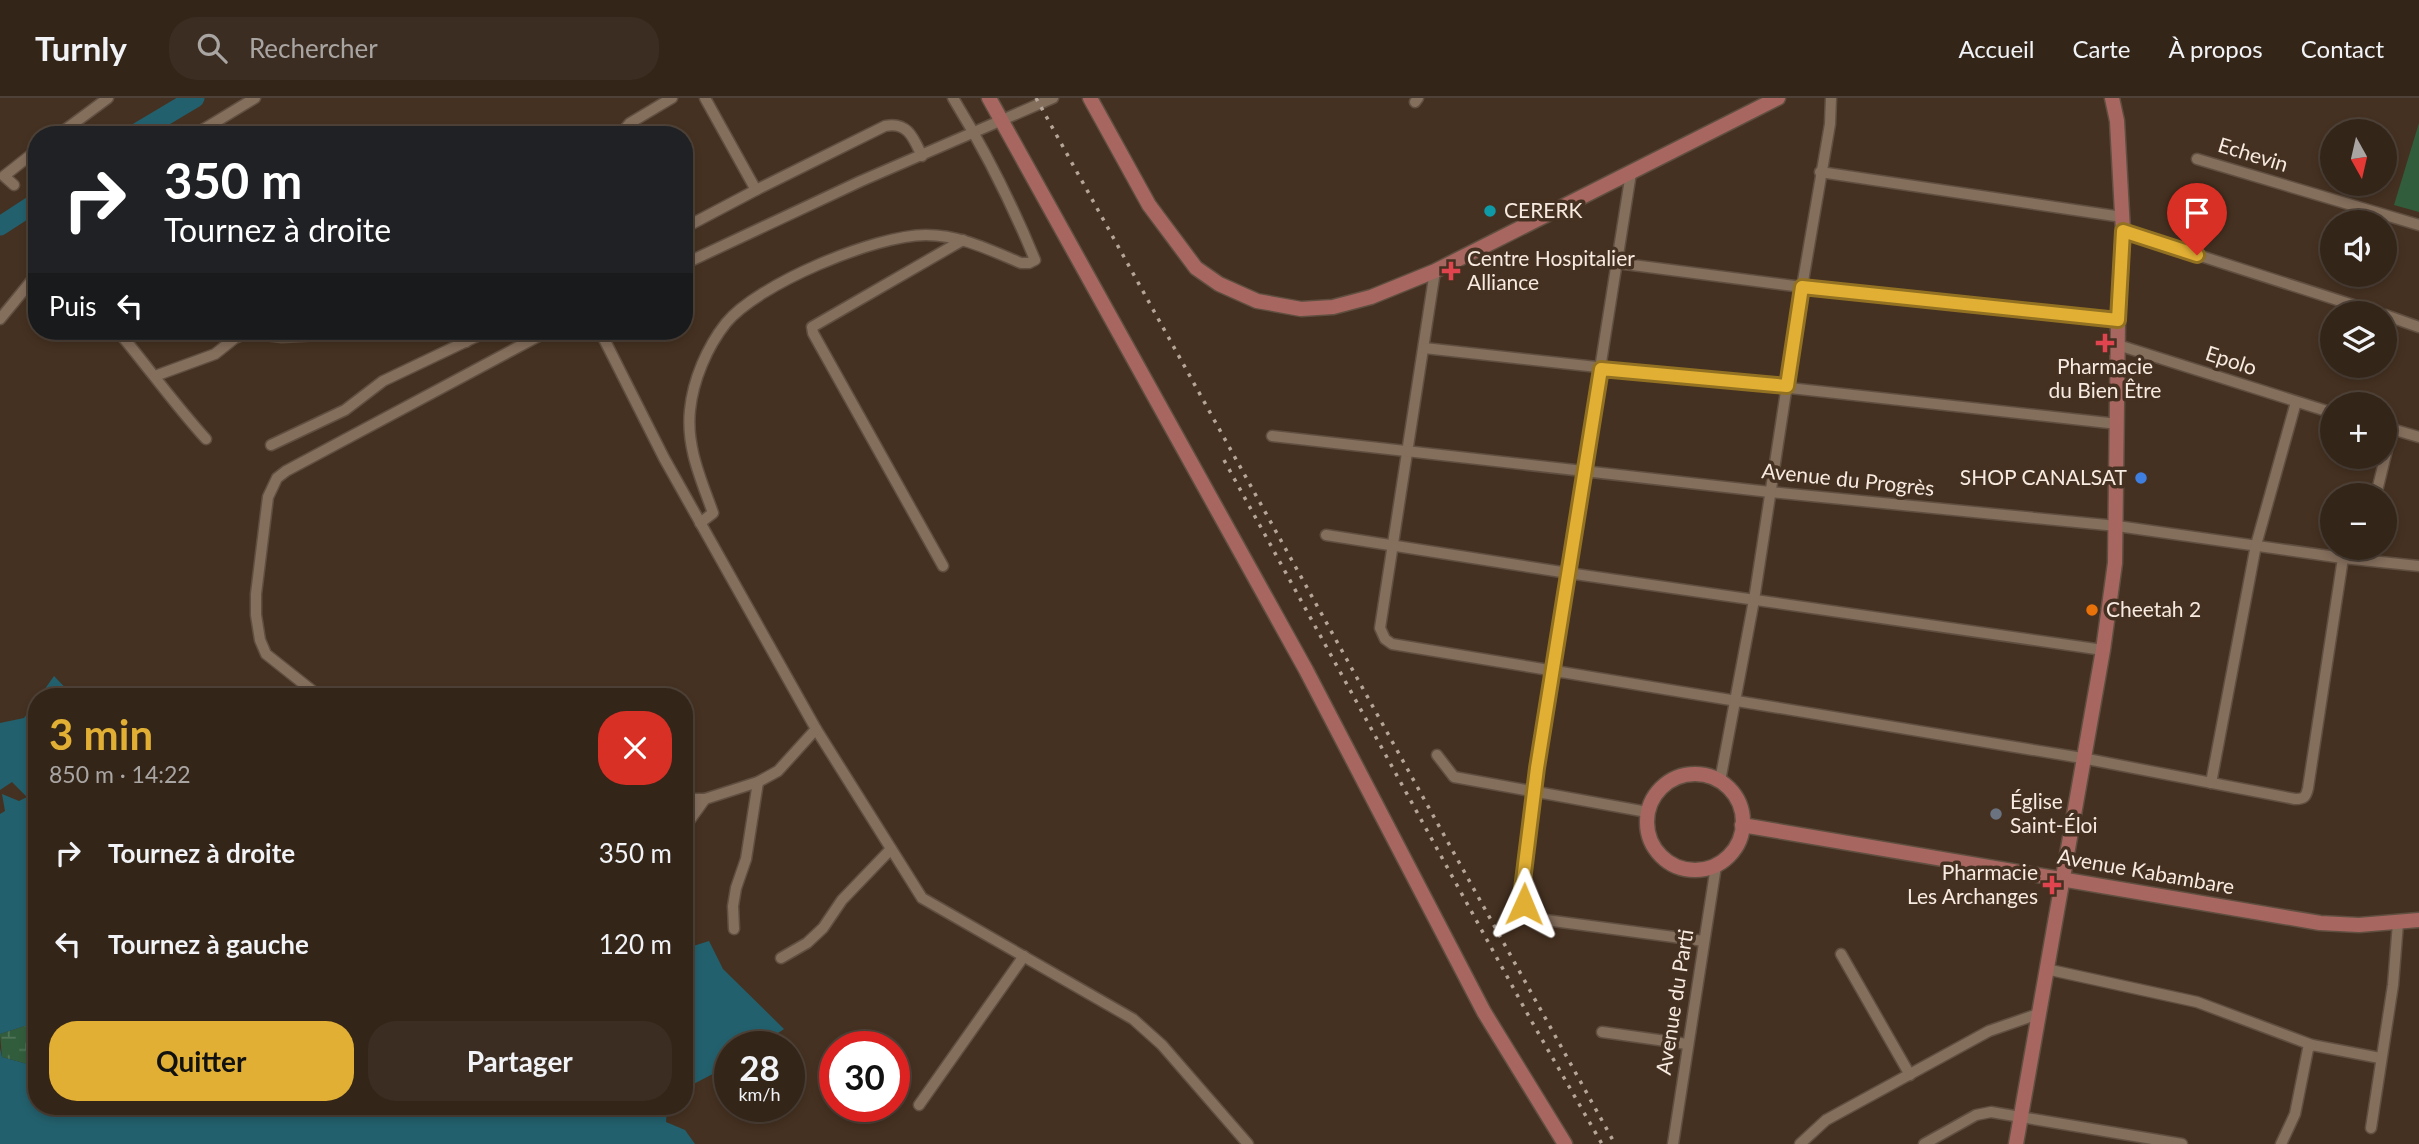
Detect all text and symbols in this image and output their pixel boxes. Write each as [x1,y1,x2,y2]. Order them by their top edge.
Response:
search box [169,17,659,80]
text: Turnly [35,28,127,68]
icon: search [193,29,231,67]
text: Rechercher [249,32,378,64]
text: Accueil [1958,34,2034,63]
text: Carte [2072,34,2130,63]
text: À propos [2168,34,2263,63]
text: Contact [2301,34,2384,63]
north arrow [2320,119,2398,196]
map controls [2320,119,2397,560]
street label: Echevin [2215,131,2291,176]
text: 350 m [164,151,302,209]
icon: right [49,154,140,245]
pin [2167,183,2227,255]
icon: arrive [2178,194,2216,232]
place label: CERERK [1504,197,1583,222]
marker: CERERK [1482,203,1498,219]
text: Tournez à droite [164,210,391,249]
button: sound [2320,210,2397,287]
place label: Centre Hospitalier Alliance [1467,245,1635,294]
marker: Centre Hospitalier Alliance [1441,261,1461,281]
icon: left [111,287,149,325]
text: Puis [49,290,97,322]
button: layers [2320,301,2397,378]
marker: Pharmacie du Bien Être [2097,335,2113,351]
street label: Epolo [2203,340,2260,380]
place label: Pharmacie du Bien Être [2049,353,2161,402]
button: + [2320,392,2397,469]
street label: Avenue du Progrès [1761,457,1936,500]
place label: SHOP CANALSAT [1960,464,2128,489]
marker: SHOP CANALSAT [2133,470,2149,486]
button: − [2320,483,2397,560]
place label: Cheetah 2 [2106,596,2201,621]
marker: Cheetah 2 [2084,602,2100,618]
text: 3 min [49,709,153,759]
button: close [598,711,672,785]
text: 850 m · 14:22 [49,760,191,788]
place label: Église Saint-Éloi [2010,788,2098,837]
marker: Église Saint-Éloi [1988,806,2004,822]
icon: right [49,834,87,872]
text: Tournez à droite [108,837,295,869]
text: 350 m [599,837,672,869]
street label: Avenue Kabambare [2056,843,2237,898]
place label: Pharmacie Les Archanges [1907,859,2038,908]
position arrow [1487,867,1561,941]
marker: Pharmacie Les Archanges [2044,877,2060,893]
icon: left [49,925,87,963]
street label: Avenue du Parti [1650,927,1697,1076]
text: Tournez à gauche [108,928,309,960]
text: 120 m [599,928,672,960]
button: Quitter [49,1021,354,1101]
button: Partager [368,1021,672,1101]
speed limit sign: 30 [819,1031,910,1122]
text: 28 [739,1046,780,1088]
text: km/h [738,1083,781,1105]

